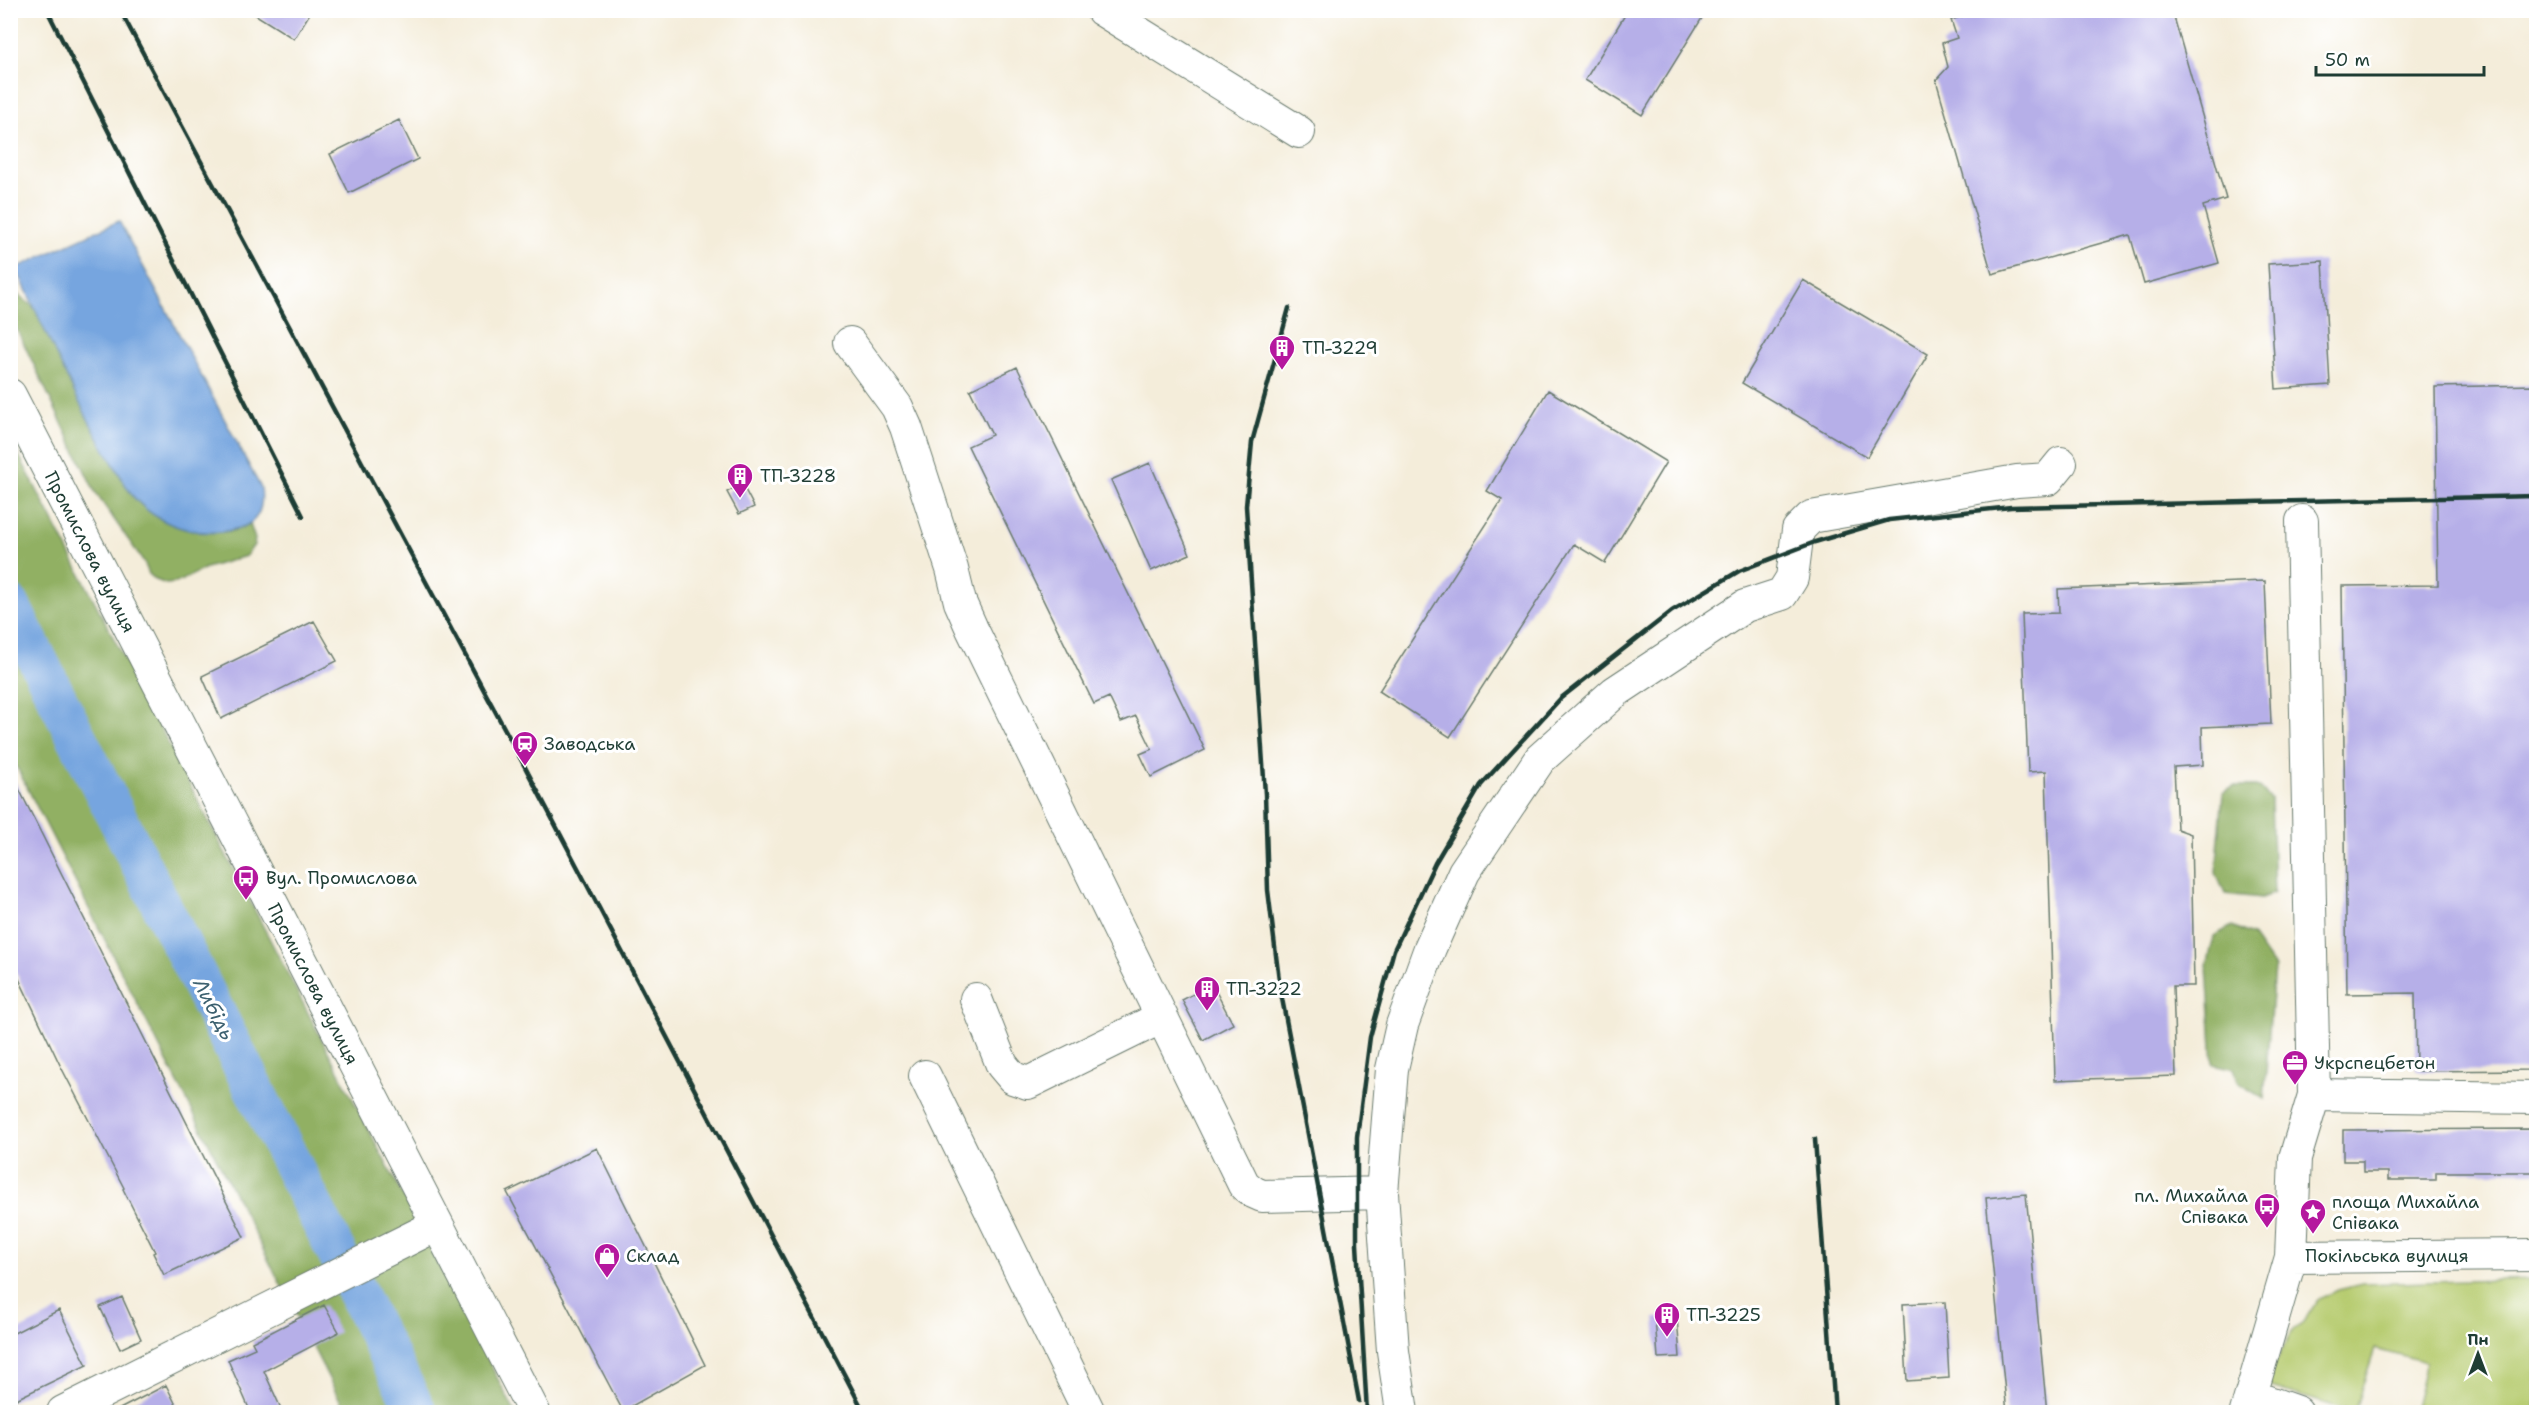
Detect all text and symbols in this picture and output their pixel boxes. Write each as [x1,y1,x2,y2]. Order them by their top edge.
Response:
scale bar [2316,39,2484,77]
text: 50 m [2325,48,2370,72]
building icon: ТП-3229 [1267,333,1297,371]
place label: ТП-3229 [1302,336,1378,360]
building icon: ТП-3228 [725,461,755,499]
place label: ТП-3228 [760,464,836,488]
street label: Промислова вулиця [39,467,141,637]
station icon: Заводська [510,729,540,767]
place label: Заводська [544,732,635,756]
bus stop icon: Вул. Промислова [231,863,261,901]
place label: Вул. Промислова [266,866,417,890]
street label: Промислова вулиця [262,899,364,1069]
water label: Либідь [187,973,241,1044]
building icon: ТП-3222 [1192,974,1222,1012]
place label: ТП-3222 [1226,977,1302,1001]
office icon: Укрспецбетон [2280,1048,2310,1086]
place label: Укрспецбетон [2314,1051,2435,1075]
place label: пл. Михайла Співака [2134,1184,2248,1229]
place label: площа Михайла Співака [2332,1190,2479,1235]
bus stop icon: пл. Михайла Співака [2252,1191,2282,1229]
place icon: площа Михайла Співака [2298,1197,2328,1235]
shop icon: Склад [592,1241,622,1279]
place label: Склад [626,1244,680,1268]
street label: Покільська вулиця [2305,1244,2469,1268]
building icon: ТП-3225 [1652,1300,1682,1338]
place label: ТП-3225 [1686,1303,1761,1327]
north arrow [2448,1324,2508,1384]
text: Пн [2467,1329,2489,1350]

